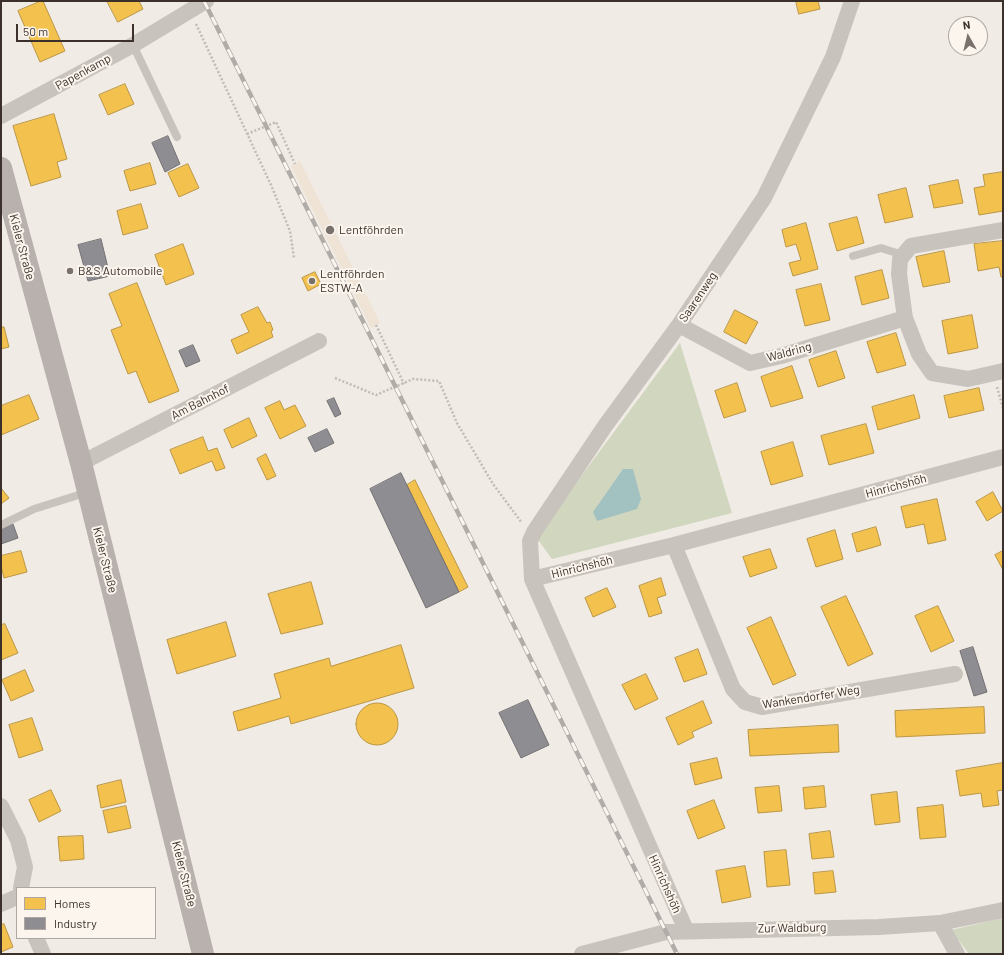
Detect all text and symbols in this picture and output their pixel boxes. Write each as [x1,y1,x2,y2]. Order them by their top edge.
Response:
scale bar [18,16,136,42]
north arrow [948,16,988,56]
text: N [962,18,971,32]
text: 50 m [23,24,48,38]
street label: Papenkamp [53,51,113,93]
street label: Kieler Straße [6,212,38,282]
place label: Lentföhrden [339,223,403,237]
marker: Lentföhrden [324,224,336,236]
place label: B&S Automobile [78,264,162,278]
marker: B&S Automobile [65,266,75,276]
place label: Lentföhrden ESTW-A [320,267,384,295]
street label: Saarenweg [676,269,720,325]
marker: Lentföhrden ESTW-A [307,276,317,286]
street label: Waldring [765,339,813,365]
street label: Am Bahnhof [169,381,231,423]
street label: Hinrichshöh [864,471,928,501]
street label: Kieler Straße [90,525,120,595]
street label: Hinrichshöh [550,552,614,582]
street label: Wankendorfer Weg [761,682,861,712]
street label: Kieler Straße [169,839,199,909]
street label: Hinrichshöh [646,852,684,916]
legend [16,887,156,939]
text: Homes [54,896,90,910]
text: Industry [54,916,97,930]
street label: Zur Waldburg [757,920,827,936]

